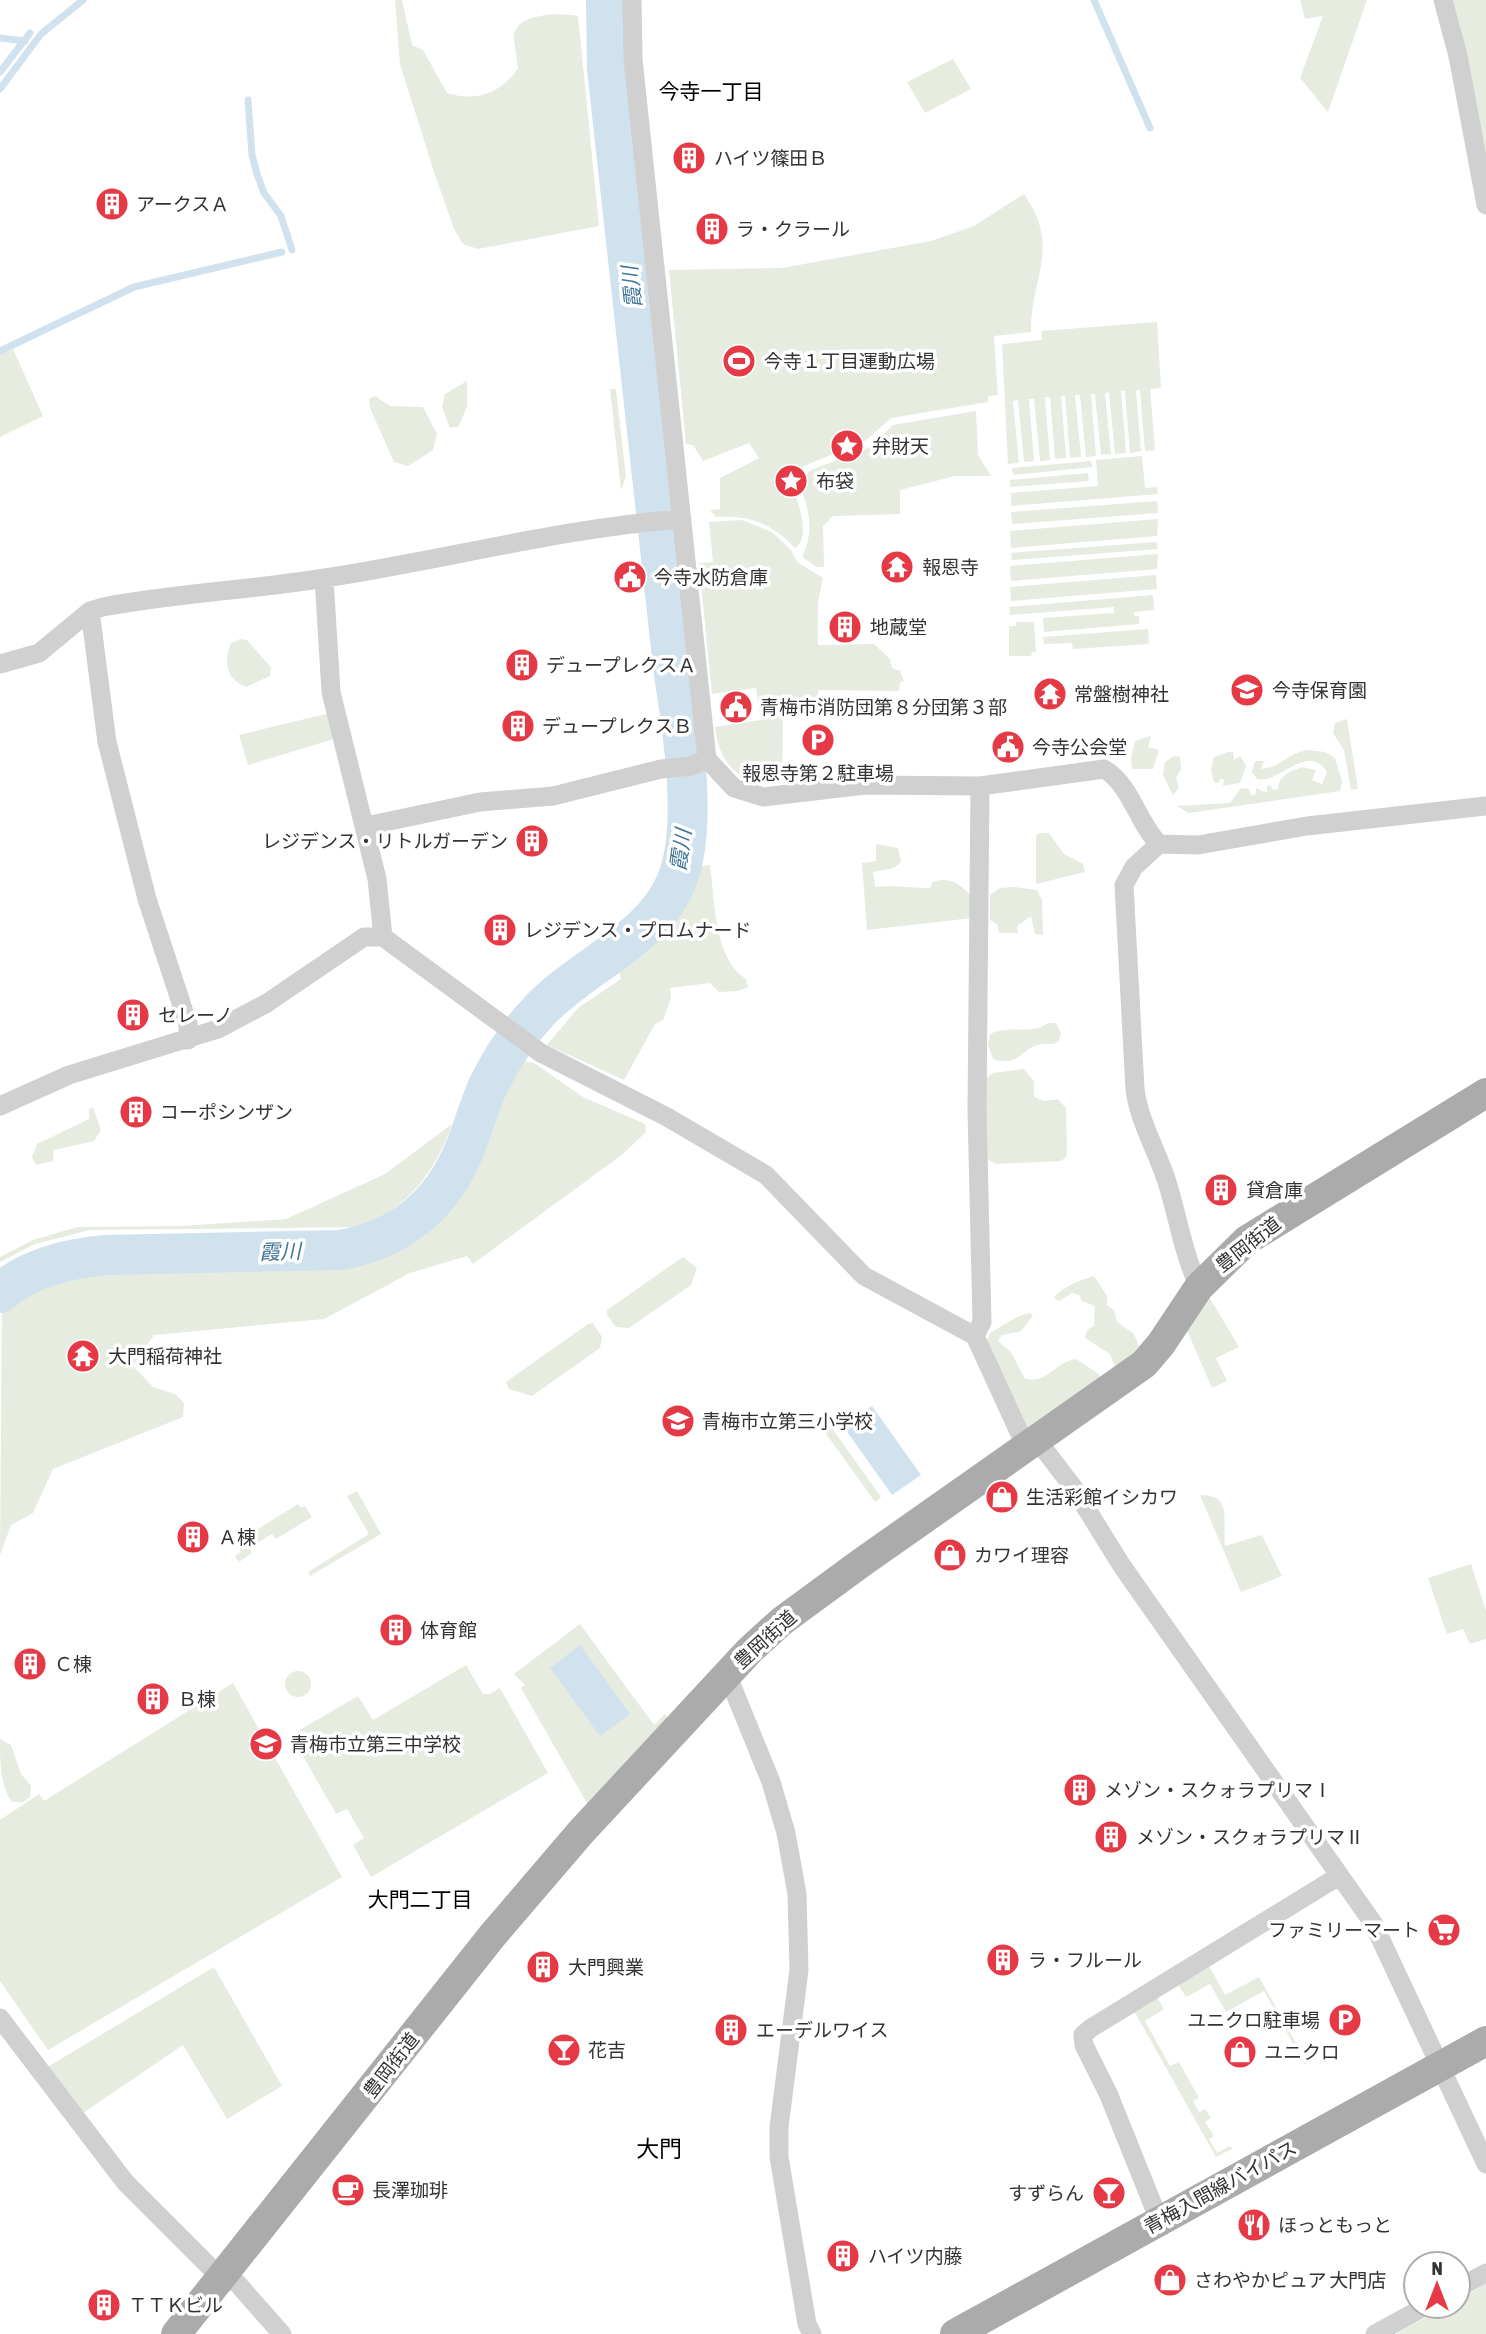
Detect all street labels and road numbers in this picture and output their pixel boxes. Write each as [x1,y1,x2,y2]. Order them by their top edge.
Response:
street label: 豊岡街道 [1211,1212,1285,1276]
street label: 豊岡街道 [729,1605,801,1673]
street label: 豊岡街道 [359,2028,423,2102]
street label: 青梅入間線バイパス [1140,2136,1300,2238]

